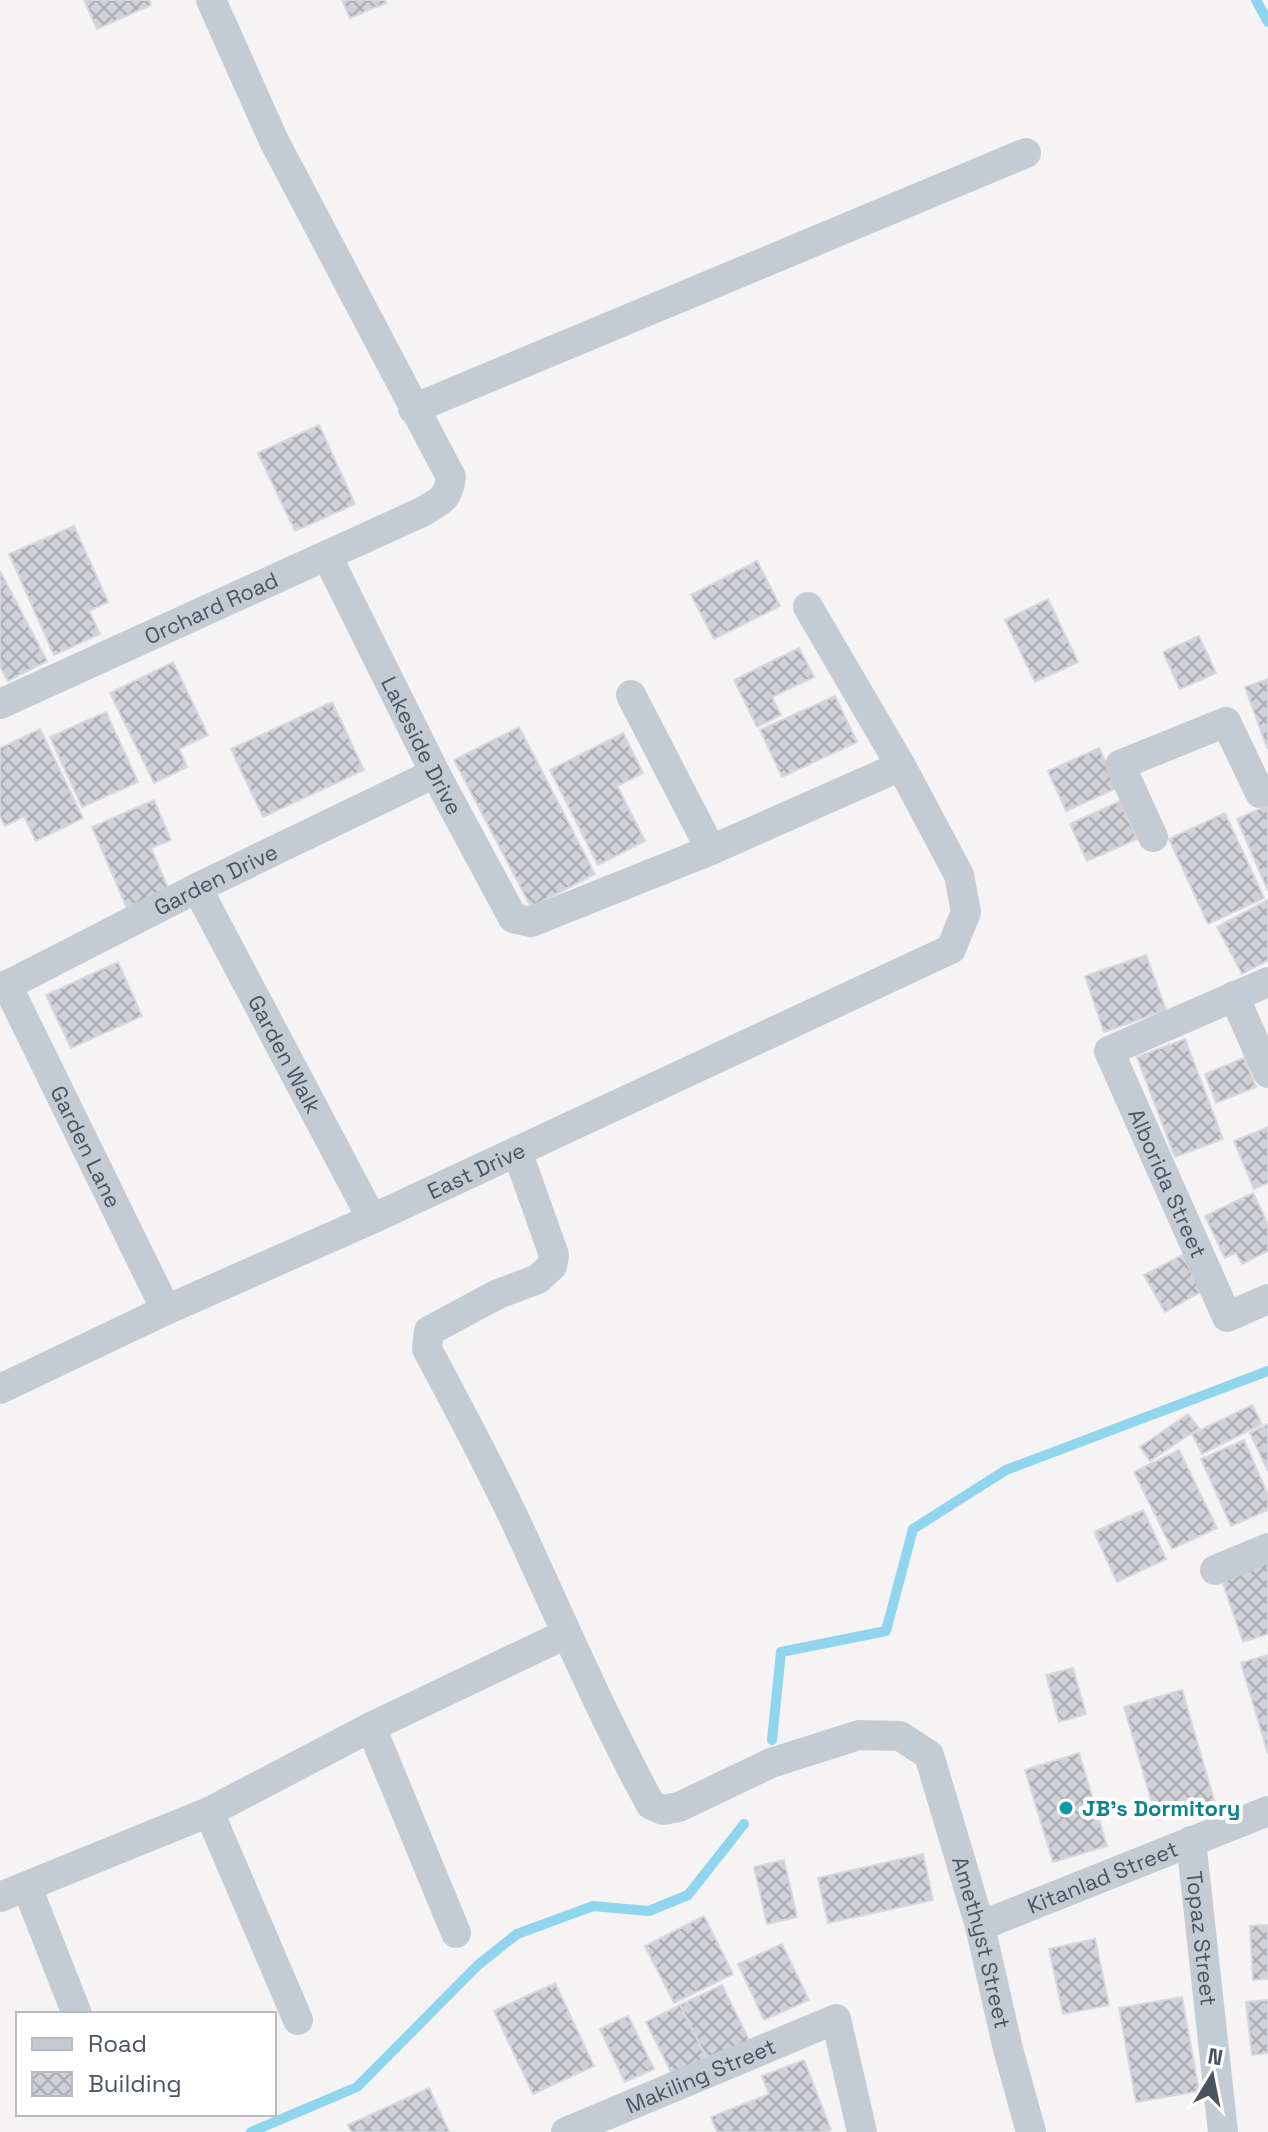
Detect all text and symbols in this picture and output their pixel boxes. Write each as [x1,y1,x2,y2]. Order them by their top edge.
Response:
street label: Orchard Road [140,565,282,650]
street label: Lakeside Drive [375,672,469,820]
street label: Garden Drive [149,837,282,922]
street label: Garden Walk [242,990,328,1118]
street label: Garden Lane [44,1081,128,1212]
street label: Alborida Street [1122,1104,1213,1262]
street label: East Drive [423,1136,530,1205]
place label: JB's Dormitory [1082,1794,1240,1822]
marker: JB's Dormitory [1057,1799,1075,1817]
street label: Kitanlad Street [1023,1834,1182,1920]
street label: Amethyst Street [946,1853,1017,2031]
street label: Topaz Street [1180,1869,1223,2007]
legend [16,2012,276,2116]
text: Road [88,2028,147,2059]
street label: Makiling Street [621,2032,780,2119]
north arrow [1172,2036,1252,2116]
text: N [1206,2041,1225,2071]
text: Building [88,2068,182,2099]

